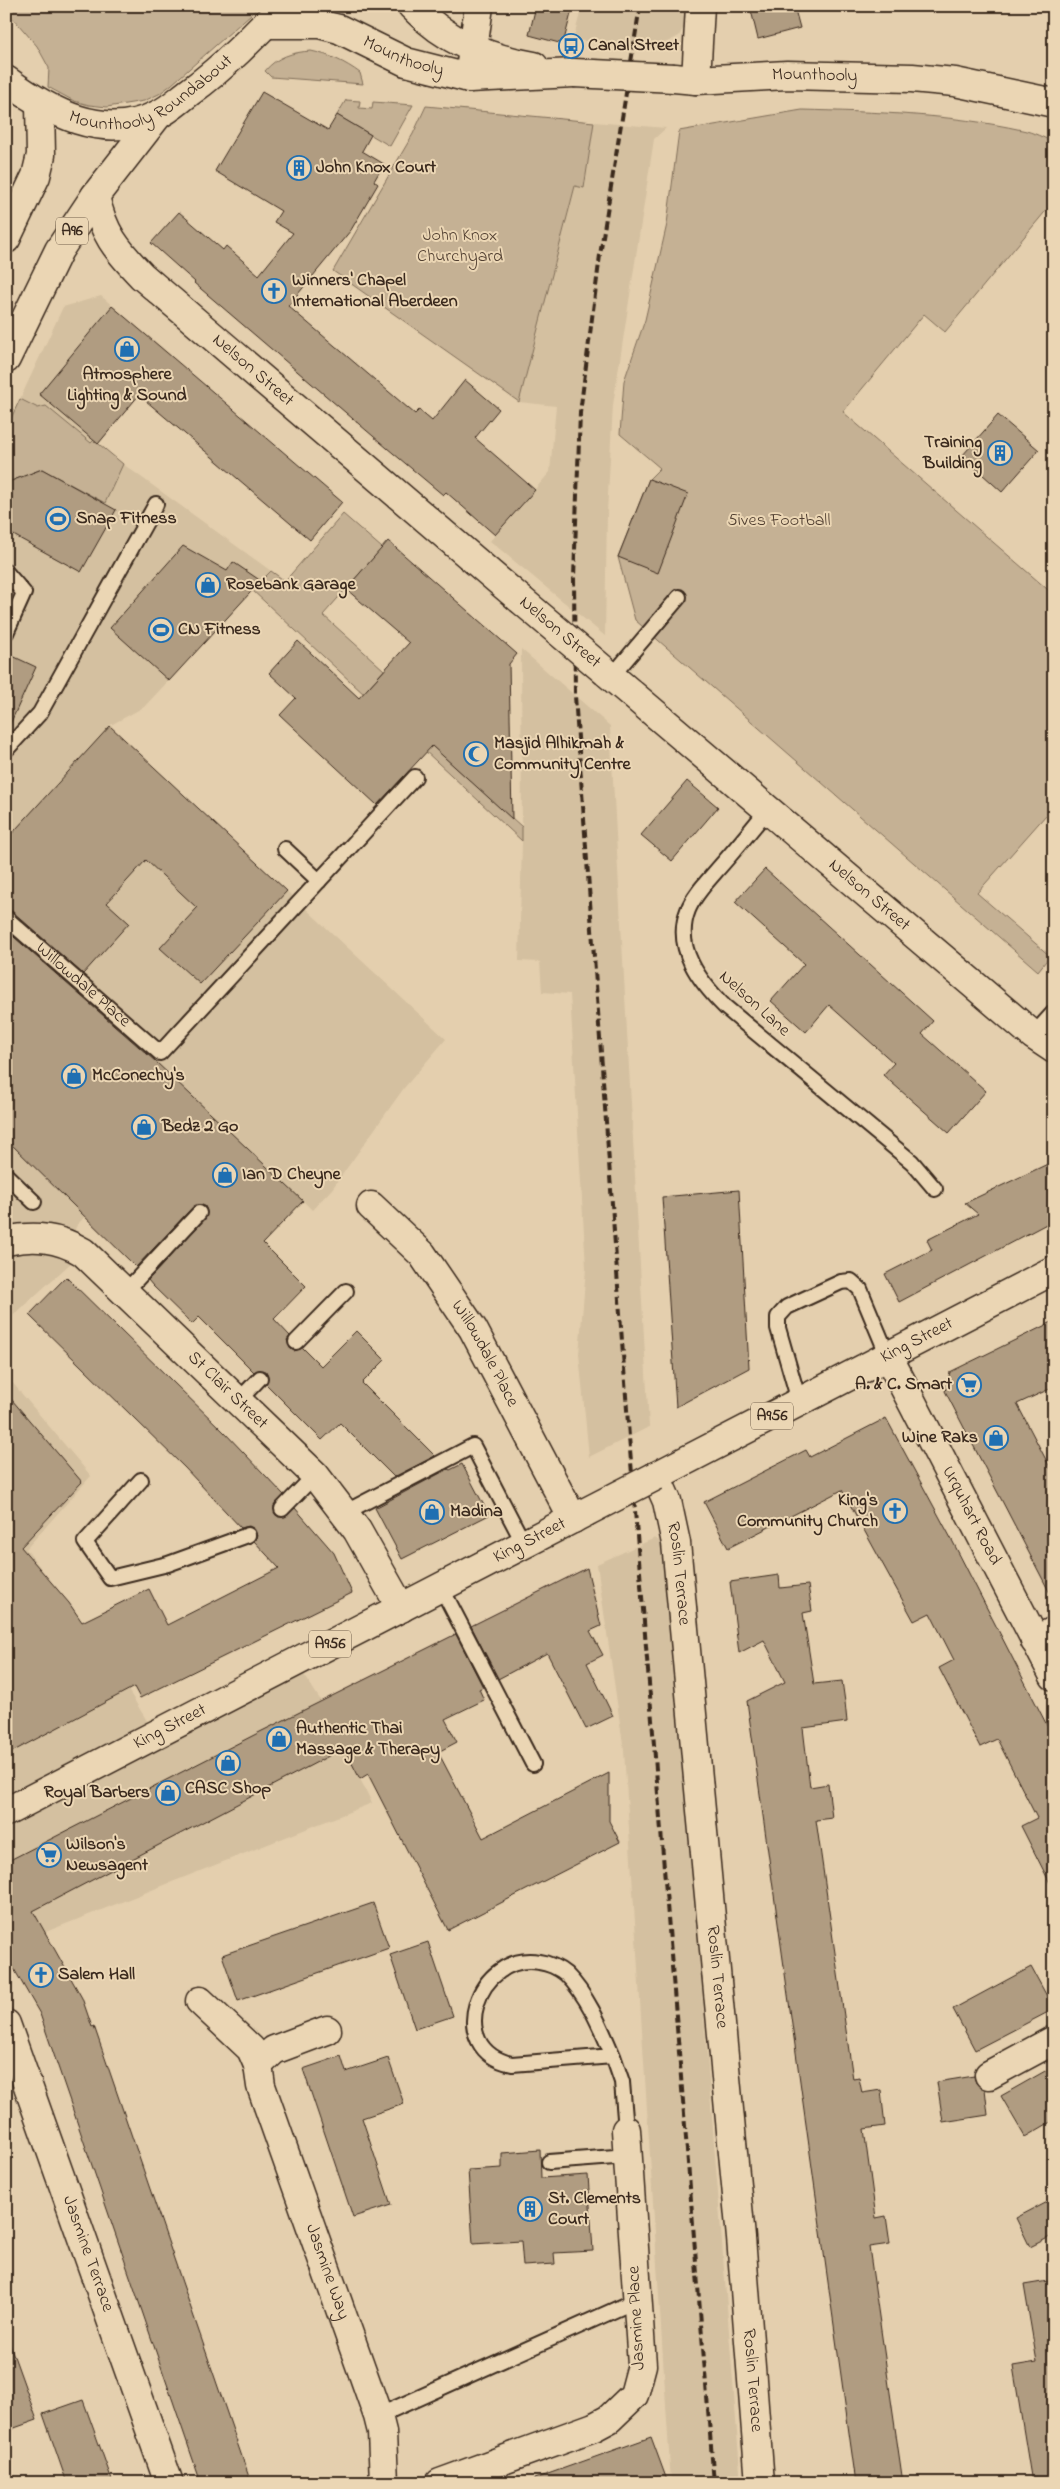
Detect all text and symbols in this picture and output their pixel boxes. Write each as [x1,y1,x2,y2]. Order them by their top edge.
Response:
street label: Mounthooly [358,30,446,84]
bus stop icon: Canal Street [558,33,584,59]
place label: Canal Street [588,33,680,59]
street label: Mounthooly Roundabout [65,49,239,139]
street label: Mounthooly [771,62,858,90]
building icon: John Knox Court [286,155,312,181]
place label: John Knox Court [316,155,437,181]
road number: A96 [56,218,88,245]
park label: John Knox Churchyard [417,223,503,270]
place label: Winners' Chapel International Aberdeen [292,268,458,315]
church icon: Winners' Chapel International Aberdeen [261,278,287,304]
street label: Nelson Street [206,328,299,413]
shop icon: Atmosphere Lighting & Sound [114,336,140,362]
place label: Atmosphere Lighting & Sound [67,362,188,410]
place label: Training Building [922,430,982,478]
building icon: Training Building [987,440,1013,466]
sports icon: Snap Fitness [45,506,71,532]
place label: Snap Fitness [76,506,177,532]
park label: 5ives Football [728,508,830,534]
shop icon: Rosebank Garage [195,572,221,598]
place label: Rosebank Garage [226,572,356,599]
street label: Nelson Street [513,590,606,675]
sports icon: CN Fitness [148,617,174,643]
place label: CN Fitness [178,617,261,643]
place label: Masjid Alhikmah & Community Centre [494,731,632,779]
mosque icon: Masjid Alhikmah & Community Centre [463,741,489,767]
street label: Nelson Street [822,853,916,938]
street label: Willowdale Place [29,936,137,1035]
street label: Nelson Lane [712,965,796,1044]
shop icon: McConechy's [61,1063,87,1089]
place label: McConechy's [92,1063,185,1090]
shop icon: Bedz 2 Go [131,1114,157,1140]
place label: Bedz 2 Go [161,1114,238,1140]
shop icon: Ian D Cheyne [212,1162,238,1188]
place label: Ian D Cheyne [242,1162,341,1189]
street label: Willowdale Place [444,1295,525,1413]
street label: King Street [876,1311,958,1371]
street label: St Clair Street [181,1345,274,1436]
place label: A. & C. Smart [855,1372,953,1398]
supermarket icon: A. & C. Smart [956,1372,982,1398]
road number: A956 [751,1402,793,1430]
place label: Wine Raks [902,1425,978,1451]
shop icon: Wine Raks [983,1425,1009,1451]
street label: Urquhart Road [934,1462,1007,1570]
place label: King's Community Church [737,1488,878,1536]
church icon: King's Community Church [882,1498,908,1524]
shop icon: Madina [419,1499,445,1525]
place label: Madina [450,1499,503,1525]
street label: King Street [489,1511,571,1571]
street label: Roslin Terrace [659,1520,697,1627]
road number: A956 [309,1630,351,1658]
street label: King Street [129,1697,211,1757]
place label: Authentic Thai Massage & Therapy [296,1716,440,1764]
shop icon: Authentic Thai Massage & Therapy [266,1726,292,1752]
shop icon: CASC Shop [215,1750,241,1776]
place label: CASC Shop [185,1776,271,1802]
place label: Royal Barbers [44,1780,150,1807]
shop icon: Royal Barbers [155,1780,181,1806]
place label: Wilson's Newsagent [66,1832,149,1880]
supermarket icon: Wilson's Newsagent [36,1842,62,1868]
street label: Roslin Terrace [699,1924,734,2031]
church icon: Salem Hall [28,1962,54,1988]
place label: Salem Hall [58,1962,135,1988]
place label: St. Clements Court [548,2186,641,2233]
street label: Jasmine Terrace [55,2192,121,2317]
building icon: St. Clements Court [517,2196,543,2222]
street label: Jasmine Way [298,2220,356,2323]
street label: Jasmine Place [621,2264,653,2371]
street label: Roslin Terrace [735,2328,769,2434]

